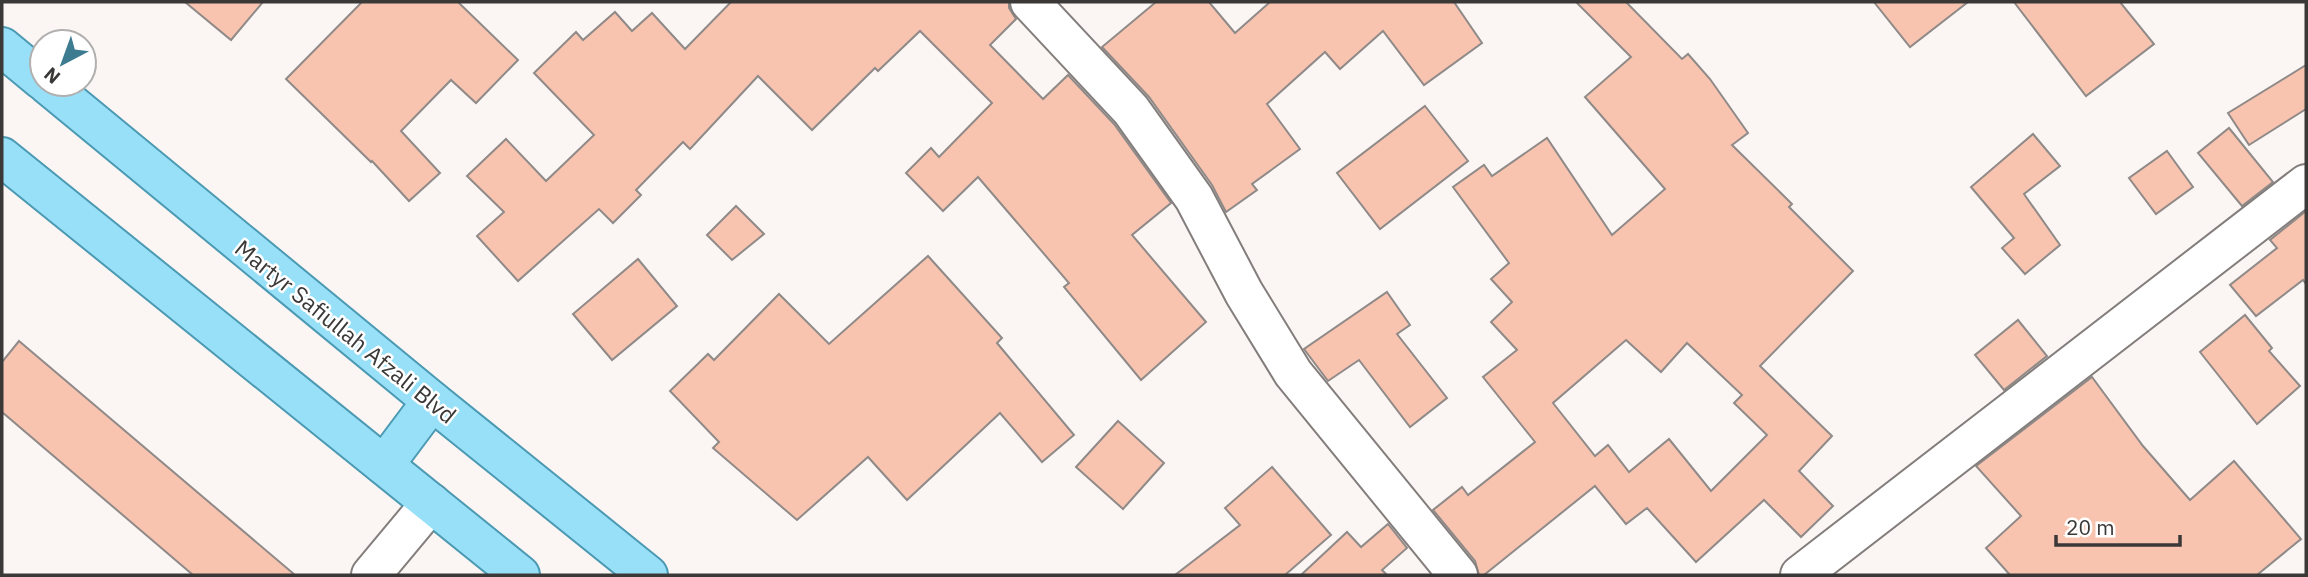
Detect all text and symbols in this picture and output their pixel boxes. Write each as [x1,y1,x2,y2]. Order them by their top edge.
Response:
north arrow [28,28,98,98]
text: N [39,62,65,89]
street label: Martyr Safiullah Afzali Blvd [229,233,463,429]
scale bar [2056,504,2180,548]
text: 20 m [2066,513,2115,541]

